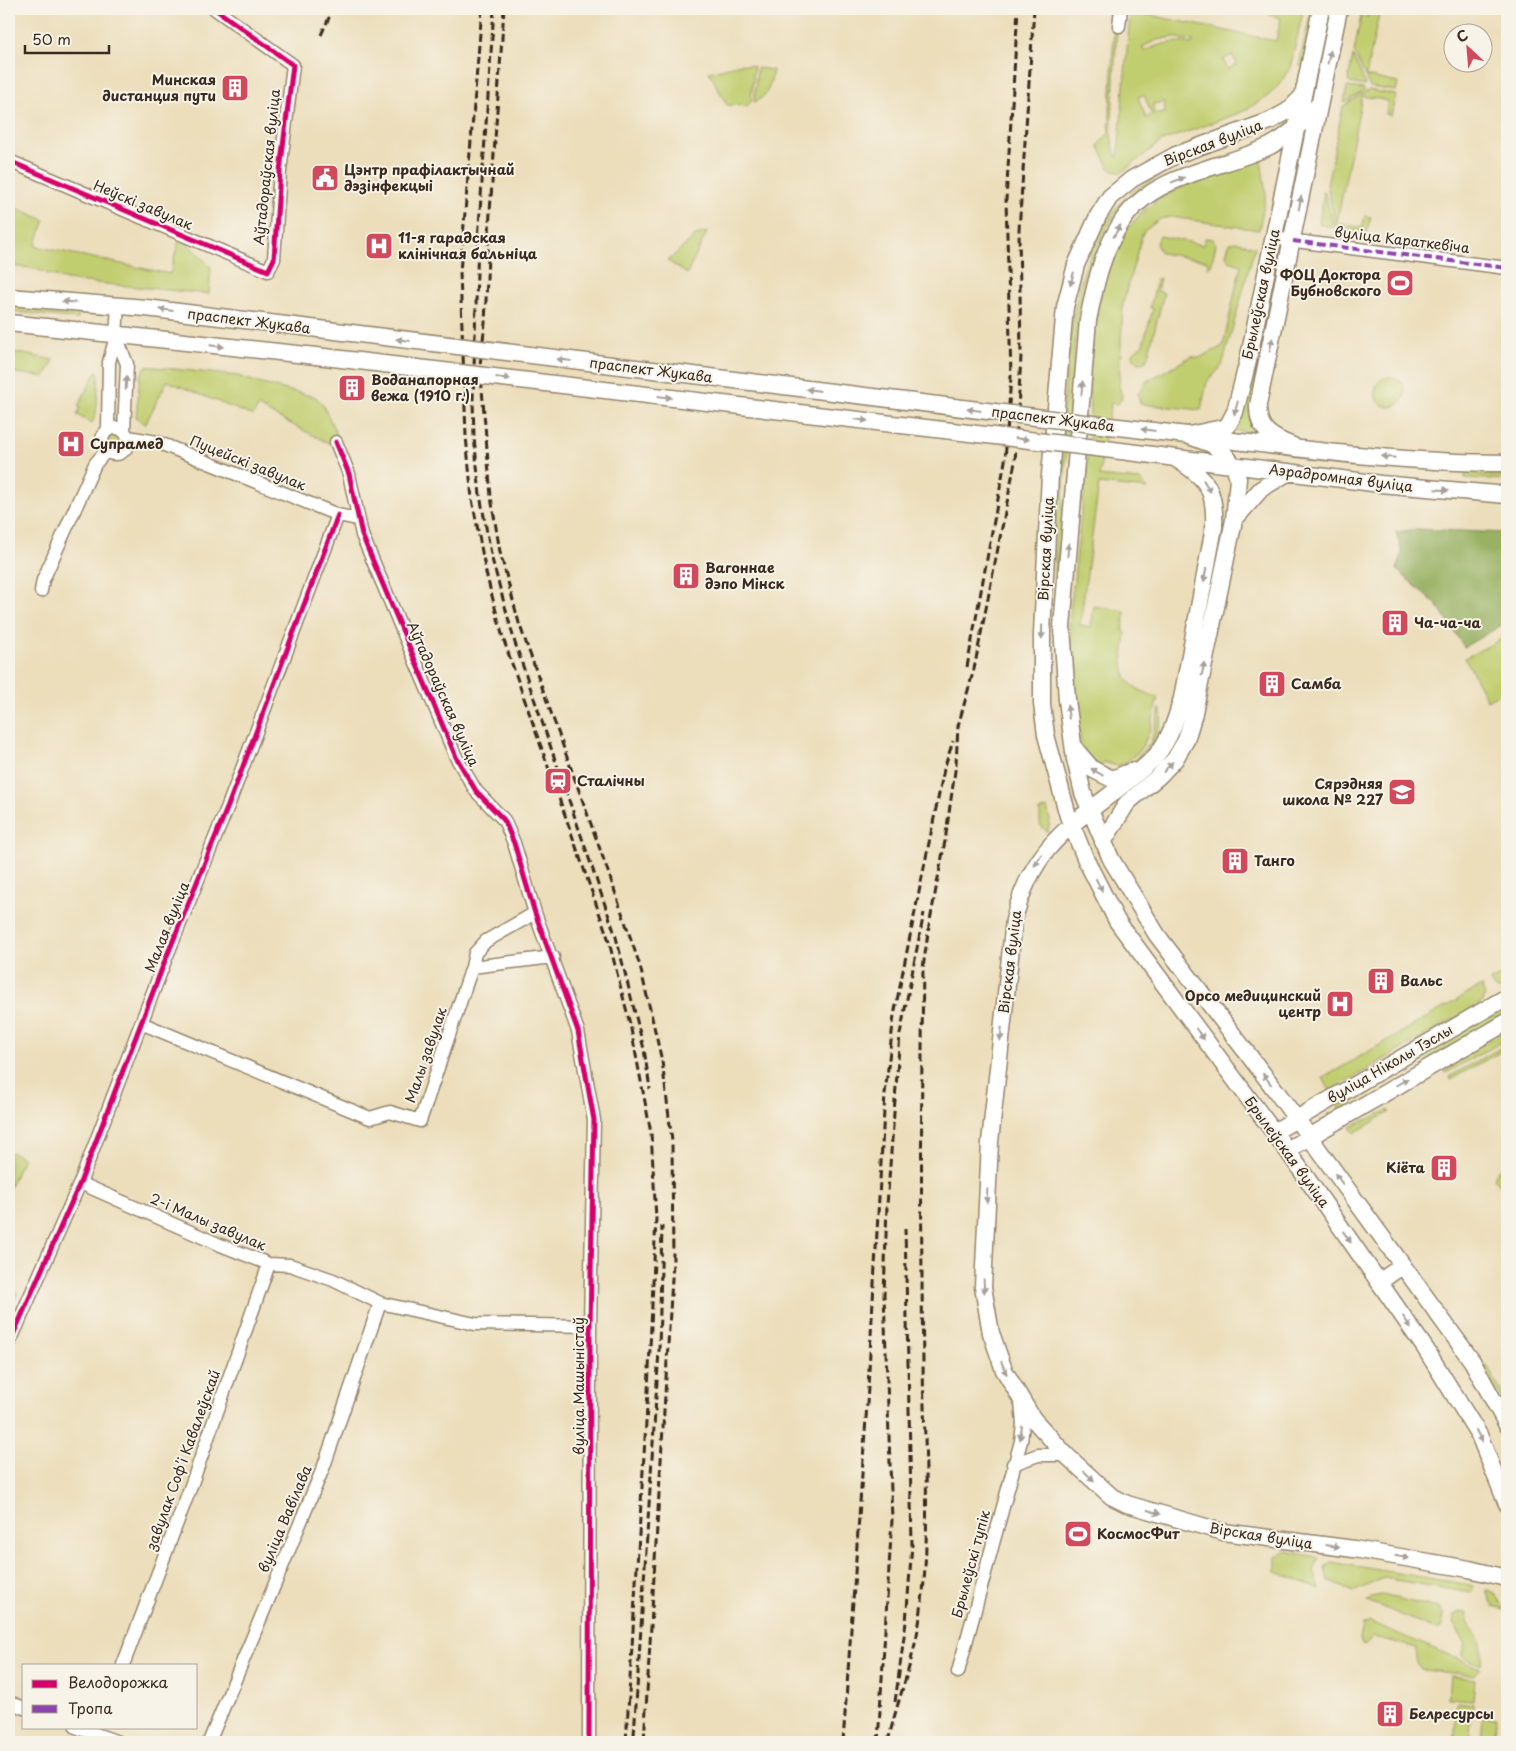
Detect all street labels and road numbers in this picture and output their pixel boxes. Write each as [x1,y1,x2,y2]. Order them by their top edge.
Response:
street label: Аўтадораўская вуліца [248,87,285,246]
street label: Вірская вуліца [1160,114,1266,171]
street label: Неўскі завулак [90,174,197,235]
street label: вуліца Караткевіча [1333,221,1471,258]
street label: Брылеўская вуліца [1236,226,1285,361]
street label: праспект Жукава [186,303,312,338]
street label: праспект Жукава [588,352,714,387]
street label: праспект Жукава [990,401,1116,436]
street label: Пуцейскі завулак [187,430,310,496]
street label: Аэрадромная вуліца [1268,458,1415,497]
street label: Вірская вуліца [1032,496,1059,602]
street label: Аўтадораўская вуліца [402,618,485,770]
street label: Малая вуліца [139,878,194,975]
street label: Вірская вуліца [993,909,1026,1015]
street label: Малы завулак [399,1003,452,1106]
street label: вуліца Ніколы Тэслы [1323,1019,1457,1108]
street label: Брылеўская вуліца [1240,1092,1335,1212]
street label: 2-і Малы завулак [147,1188,270,1256]
street label: вуліца Машыністаў [568,1317,589,1455]
street label: завулак Софʼі Кавалеўскай [140,1367,225,1554]
street label: вуліца Вавілава [252,1462,317,1576]
street label: Брылеўскі тупік [946,1507,995,1620]
street label: Вірская вуліца [1208,1517,1315,1554]

